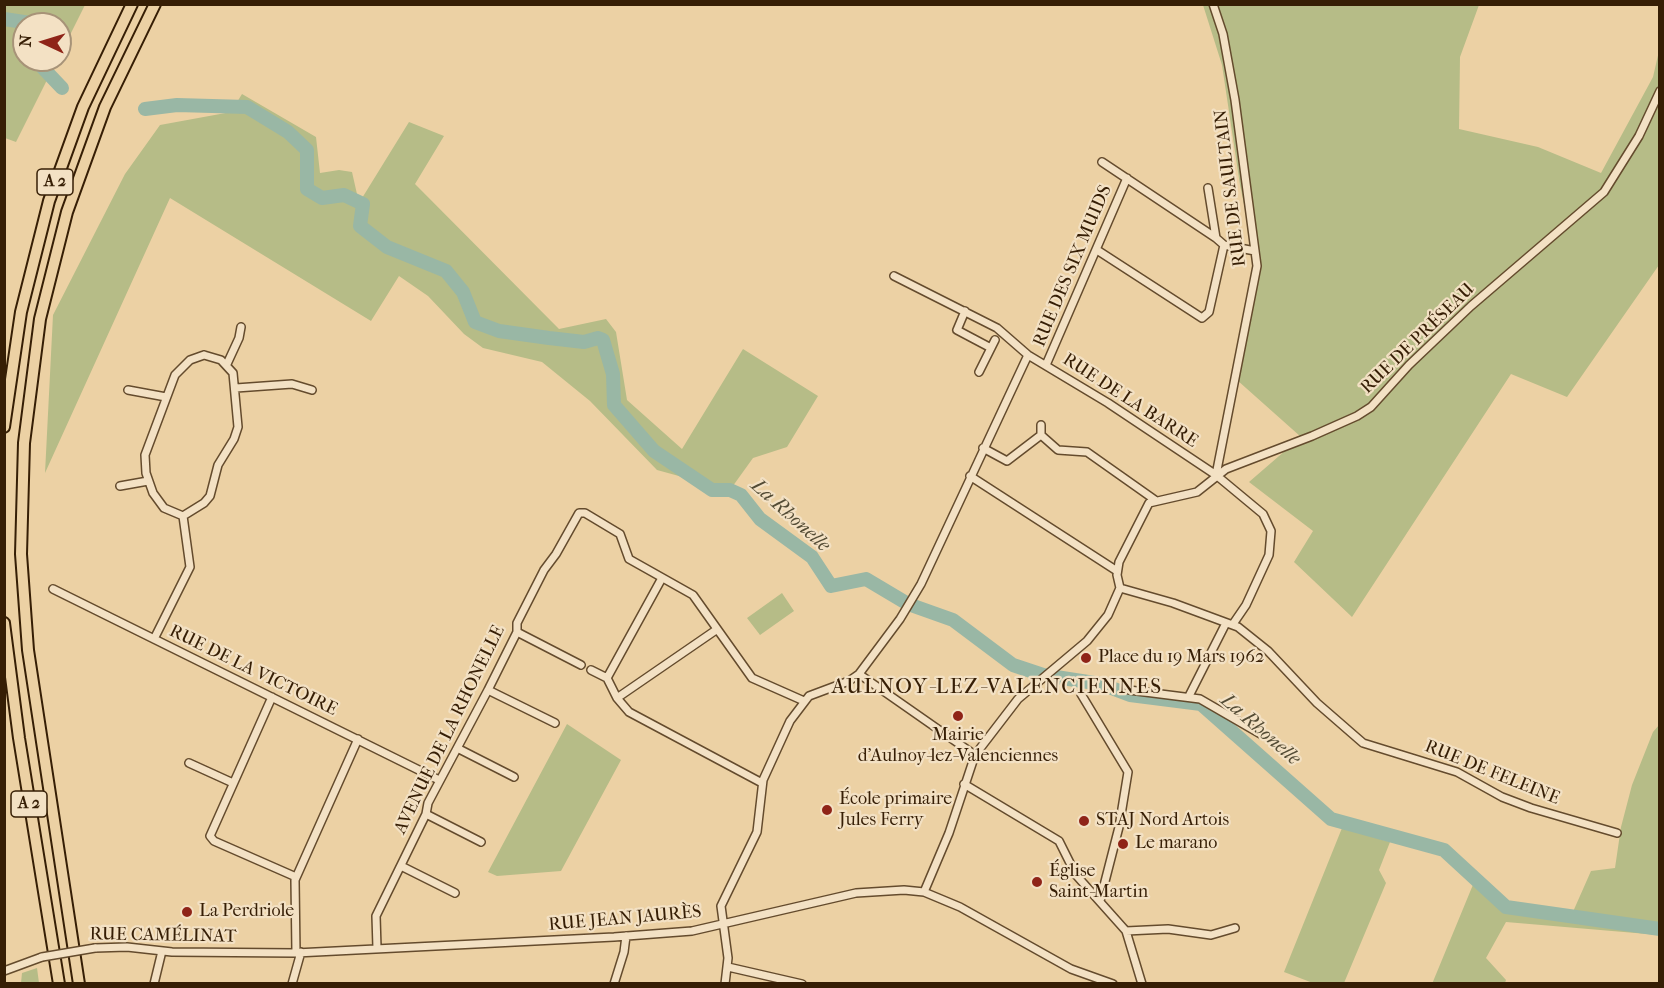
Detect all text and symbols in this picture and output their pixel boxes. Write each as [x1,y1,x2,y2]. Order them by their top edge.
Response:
north arrow [12,12,72,72]
text: N [16,34,35,48]
street label: RUE DE SAULTAIN [1211,108,1251,268]
road number: A 2 [37,169,73,195]
street label: RUE DES SIX MUIDS [1029,182,1117,350]
street label: RUE DE PRÉSEAU [1357,279,1479,399]
street label: RUE DE LA BARRE [1058,349,1202,453]
water label: La Rhonelle [746,474,834,558]
street label: RUE DE LA VICTOIRE [165,621,341,721]
street label: AVENUE DE LA RHONELLE [390,622,510,838]
place label: Place du 19 Mars 1962 [1098,647,1264,669]
marker: Place du 19 Mars 1962 [1079,651,1093,665]
district label: AULNOY-LEZ-VALENCIENNES [831,675,1163,701]
water label: La Rhonelle [1215,689,1305,771]
marker: Mairie d'Aulnoy-lez-Valenciennes [951,709,965,723]
place label: Mairie d'Aulnoy-lez-Valenciennes [858,725,1058,768]
street label: RUE DE FELEINE [1421,736,1563,810]
place label: École primaire Jules Ferry [839,789,952,832]
road number: A 2 [11,791,47,817]
marker: École primaire Jules Ferry [820,803,834,817]
place label: STAJ Nord Artois [1096,810,1229,832]
marker: STAJ Nord Artois [1077,814,1091,828]
place label: Le marano [1135,833,1217,855]
marker: Le marano [1116,837,1130,851]
place label: Église Saint-Martin [1049,861,1148,904]
marker: Église Saint-Martin [1030,875,1044,889]
place label: La Perdriole [199,901,294,923]
street label: RUE JEAN JAURÈS [548,902,702,936]
marker: La Perdriole [180,905,194,919]
street label: RUE CAMÉLINAT [89,924,237,948]

